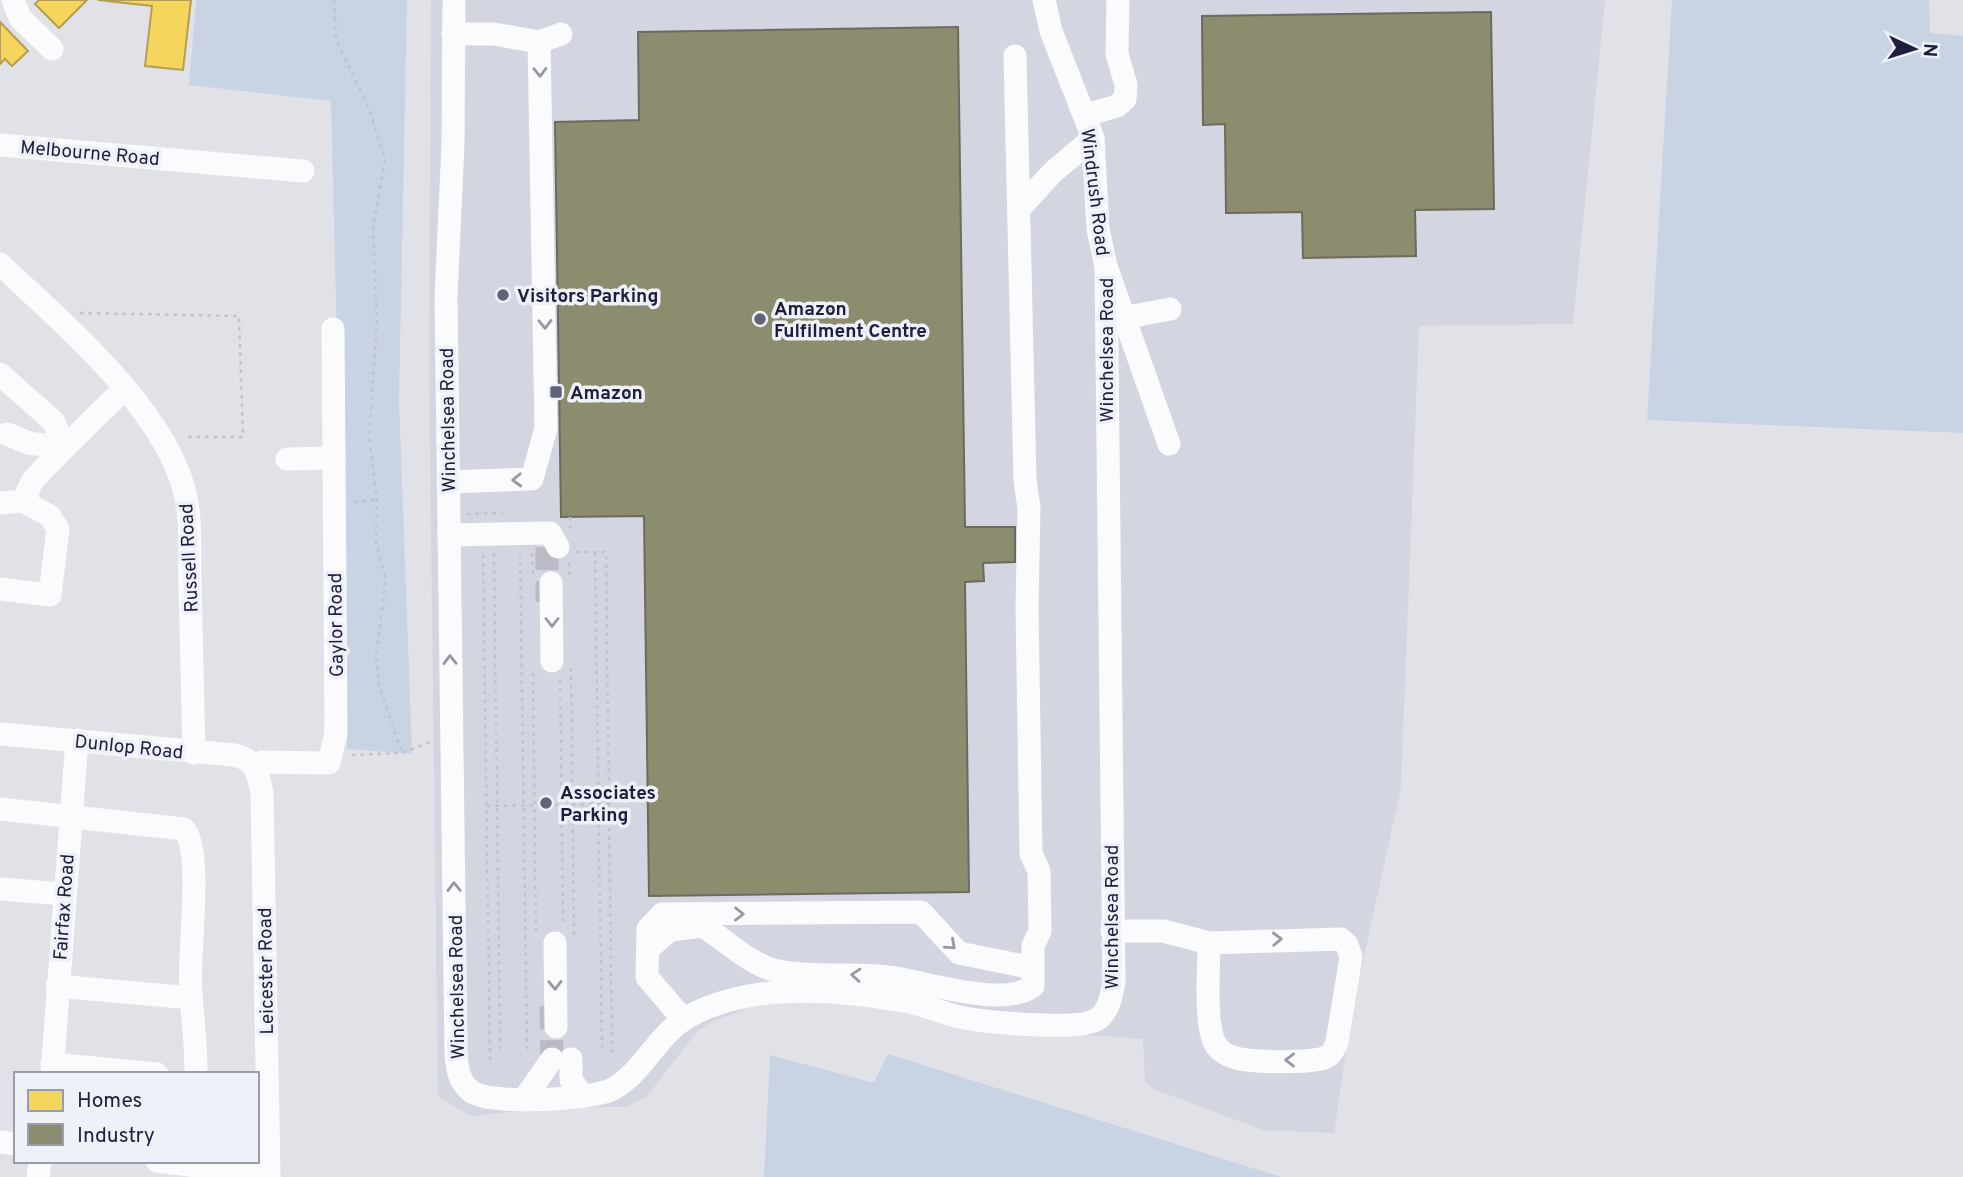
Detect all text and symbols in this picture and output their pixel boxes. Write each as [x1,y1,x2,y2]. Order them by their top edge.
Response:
north arrow [1879,14,1949,84]
text: N [1917,42,1941,58]
one-way arrow [533,67,548,78]
street label: Windrush Road [1074,127,1114,257]
street label: Melbourne Road [19,136,161,172]
street label: Winchelsea Road [1096,278,1120,422]
place label: Visitors Parking [517,285,658,309]
marker: Visitors Parking [495,287,511,303]
place label: Amazon Fulfilment Centre [774,298,927,344]
marker: Amazon Fulfilment Centre [752,311,768,327]
one-way arrow [537,319,553,330]
street label: Winchelsea Road [436,347,462,493]
place label: Amazon [570,382,643,406]
marker: Amazon [548,384,564,400]
one-way arrow [511,472,522,487]
street label: Russell Road [175,503,205,613]
street label: Gaylor Road [324,573,350,677]
one-way arrow [544,617,560,628]
one-way arrow [442,654,458,664]
street label: Dunlop Road [73,730,184,766]
place label: Associates Parking [560,782,656,828]
marker: Associates Parking [538,795,554,811]
street label: Winchelsea Road [1101,845,1125,989]
street label: Fairfax Road [49,853,81,961]
one-way arrow [446,881,461,892]
one-way arrow [734,906,745,921]
street label: Leicester Road [254,907,280,1035]
street label: Winchelsea Road [445,914,471,1060]
one-way arrow [1272,931,1282,947]
one-way arrow [943,937,956,949]
one-way arrow [851,968,862,983]
one-way arrow [547,980,563,991]
one-way arrow [1284,1052,1295,1068]
legend [14,1072,259,1163]
text: Homes [77,1088,142,1115]
text: Industry [77,1123,155,1150]

